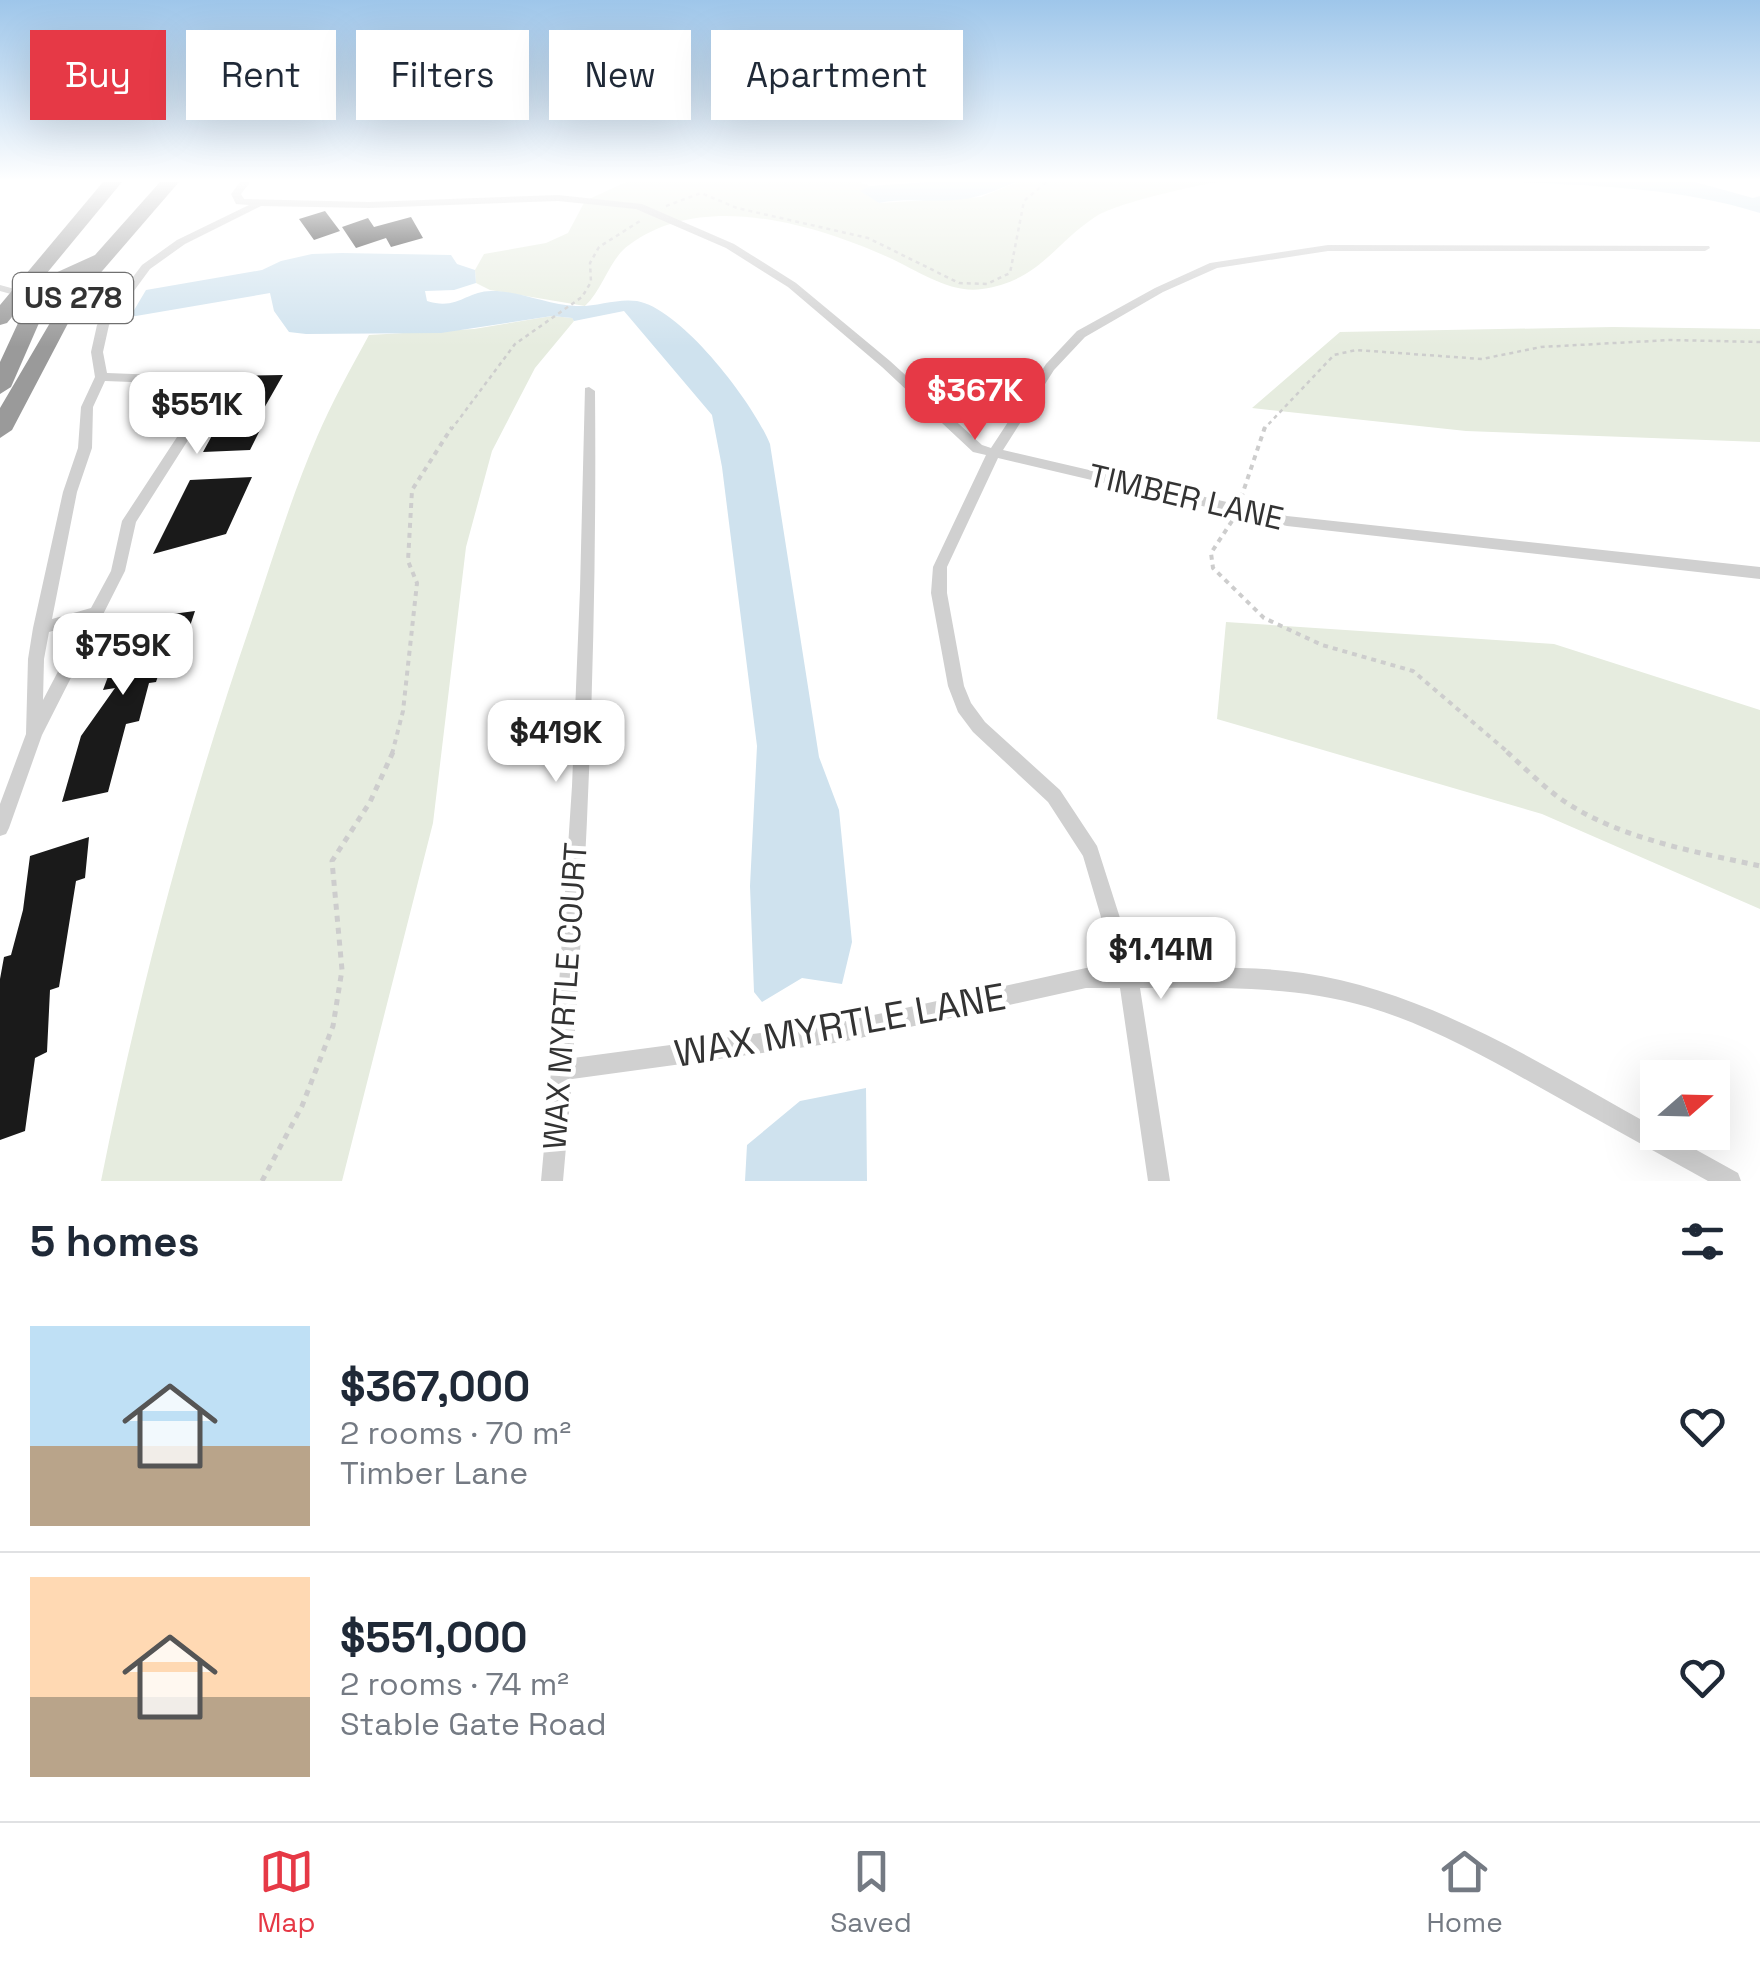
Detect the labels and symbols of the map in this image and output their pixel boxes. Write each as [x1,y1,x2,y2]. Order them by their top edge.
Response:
road number: US 278 [13,273,133,323]
pin: $367K [905,358,1045,443]
pin: $551K [127,372,267,457]
street label: TIMBER LANE [1085,455,1287,539]
pin: $759K [53,613,193,698]
pin: $419K [486,700,626,785]
street label: WAX MYRTLE COURT [534,841,596,1151]
pin: $1.14M [1080,917,1242,1002]
street label: WAX MYRTLE LANE [671,972,1009,1078]
north arrow [1640,1060,1730,1150]

